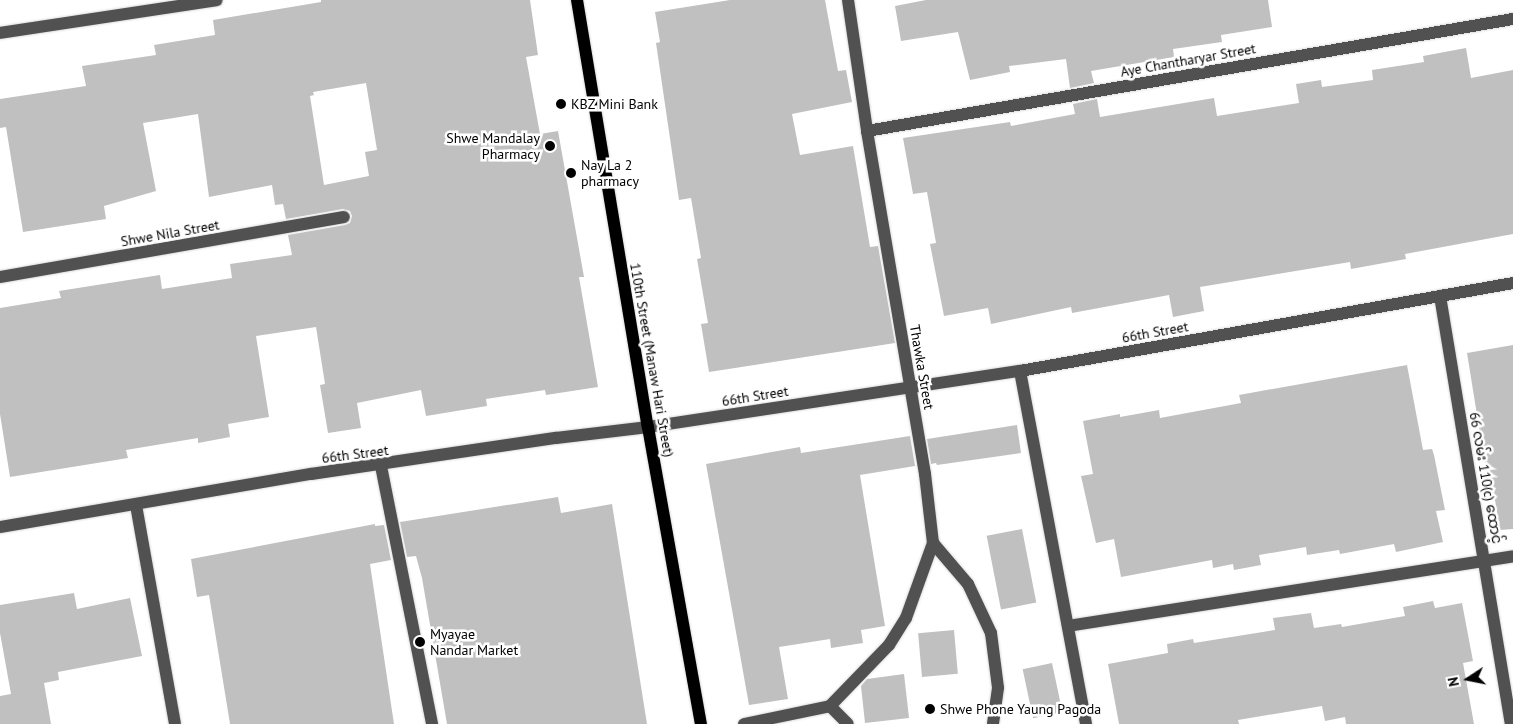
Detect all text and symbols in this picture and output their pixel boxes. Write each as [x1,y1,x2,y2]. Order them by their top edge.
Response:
street label: Aye Chantharyar Street [1119,40,1257,80]
place label: KBZ Mini Bank [571,96,659,112]
marker: KBZ Mini Bank [555,98,567,110]
place label: Shwe Mandalay Pharmacy [446,130,540,162]
marker: Shwe Mandalay Pharmacy [544,140,556,152]
place label: Nay La 2 pharmacy [581,157,639,190]
marker: Nay La 2 pharmacy [565,167,577,179]
street label: Shwe Nila Street [119,216,221,250]
street label: 110th Street (Manaw Hari Street) [627,261,677,459]
street label: 66th Street [1120,318,1190,346]
street label: Thawka Street [906,323,938,411]
street label: 66th Street [721,382,789,410]
street label: 66 လမ်း 110(c) ထောင့် [1466,411,1506,545]
street label: 66th Street [321,442,389,466]
place label: Myayae Nandar Market [430,626,518,658]
marker: Myayae Nandar Market [414,636,426,648]
north arrow [1443,654,1493,704]
text: N [1444,676,1463,688]
place label: Shwe Phone Yaung Pagoda [940,701,1102,717]
marker: Shwe Phone Yaung Pagoda [924,703,936,715]

